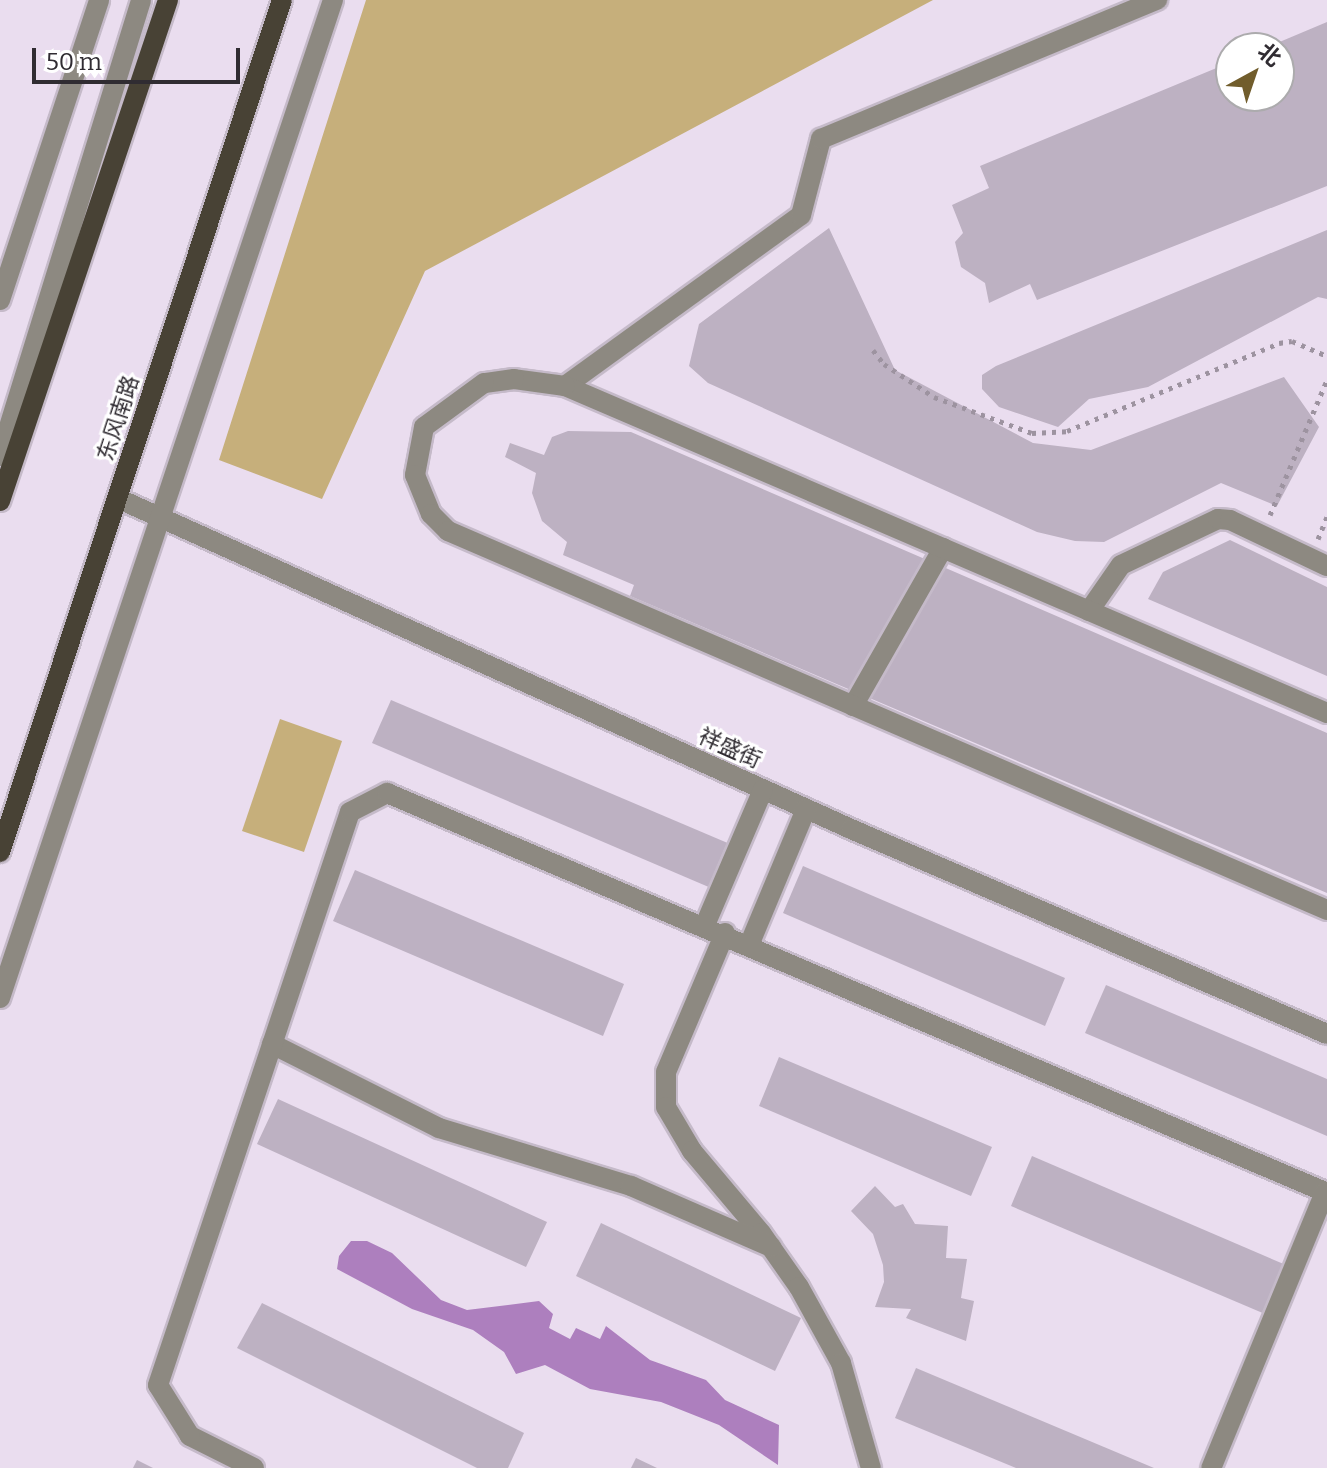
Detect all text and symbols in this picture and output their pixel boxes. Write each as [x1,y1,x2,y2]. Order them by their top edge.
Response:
scale bar [36,32,244,82]
north arrow [1215,32,1295,112]
text: 北 [1252,37,1287,72]
text: 50 m [46,48,102,76]
street label: 东风南路 [92,372,144,464]
street label: 祥盛街 [694,723,766,773]

